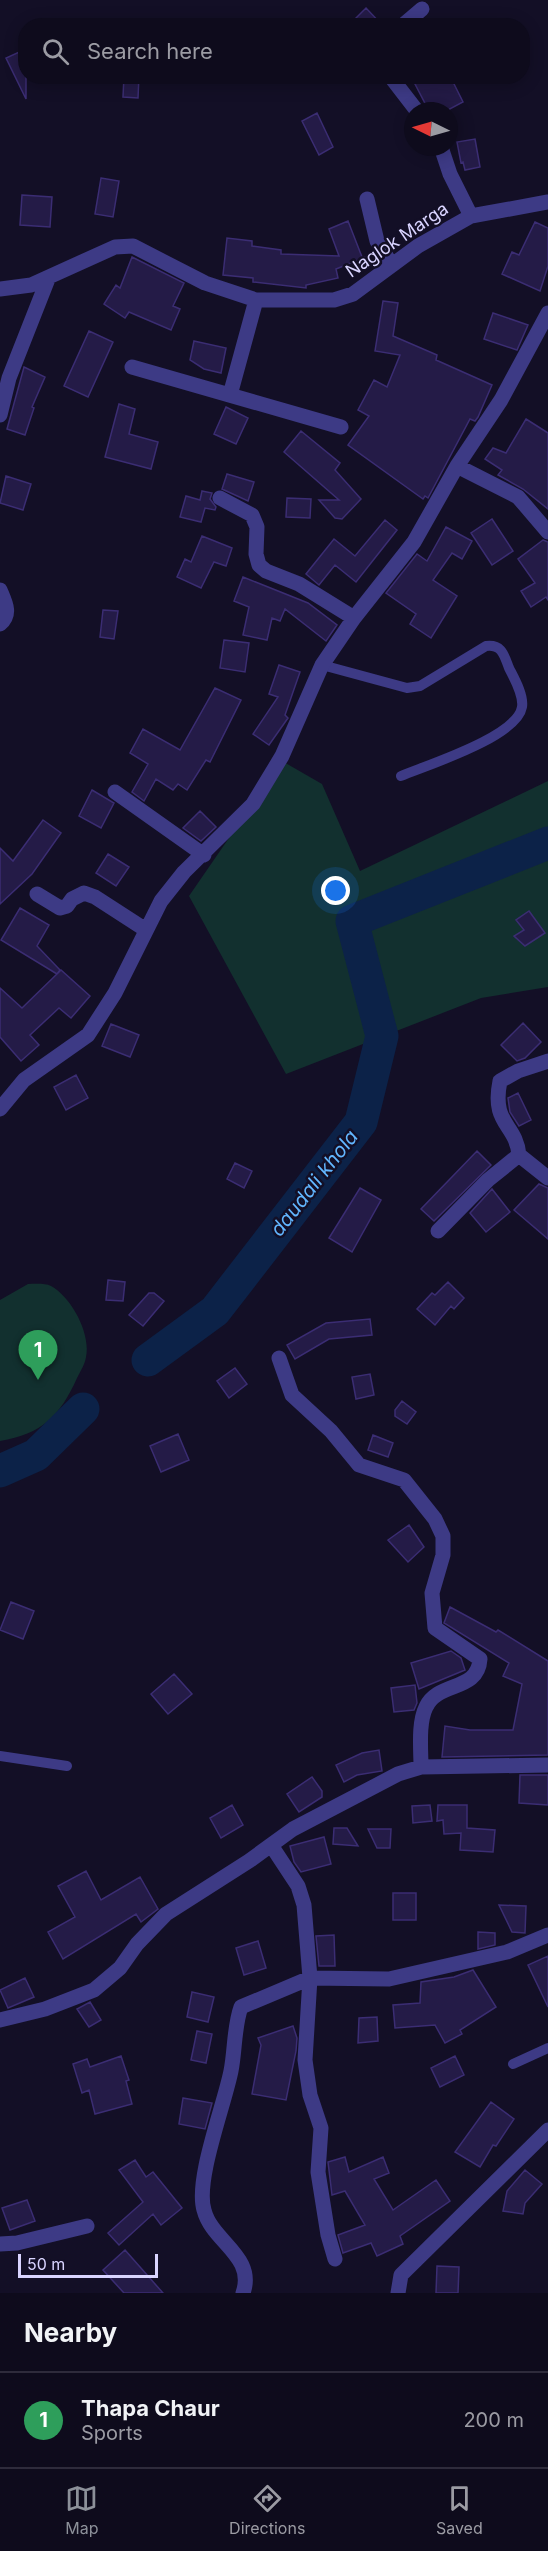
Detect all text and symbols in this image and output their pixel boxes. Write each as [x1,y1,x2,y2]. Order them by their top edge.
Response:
search box [18,18,530,84]
icon: search [39,35,72,68]
text: Search here [87,38,213,64]
north arrow [404,102,458,156]
street label: Naglok Marga [342,198,452,282]
your location [321,876,350,905]
water label: daudali khola [265,1125,363,1241]
pin: 1 [18,1330,57,1380]
scale bar [18,2251,158,2278]
text: 50 m [27,2254,65,2274]
text: Nearby [24,2317,117,2348]
text: Thapa Chaur [81,2395,220,2421]
text: 1 [39,2408,48,2432]
text: 200 m [463,2408,524,2432]
text: Sports [81,2421,143,2445]
tab: Map [65,2482,99,2538]
tab: Directions [229,2482,305,2538]
tab: Saved [436,2482,483,2538]

